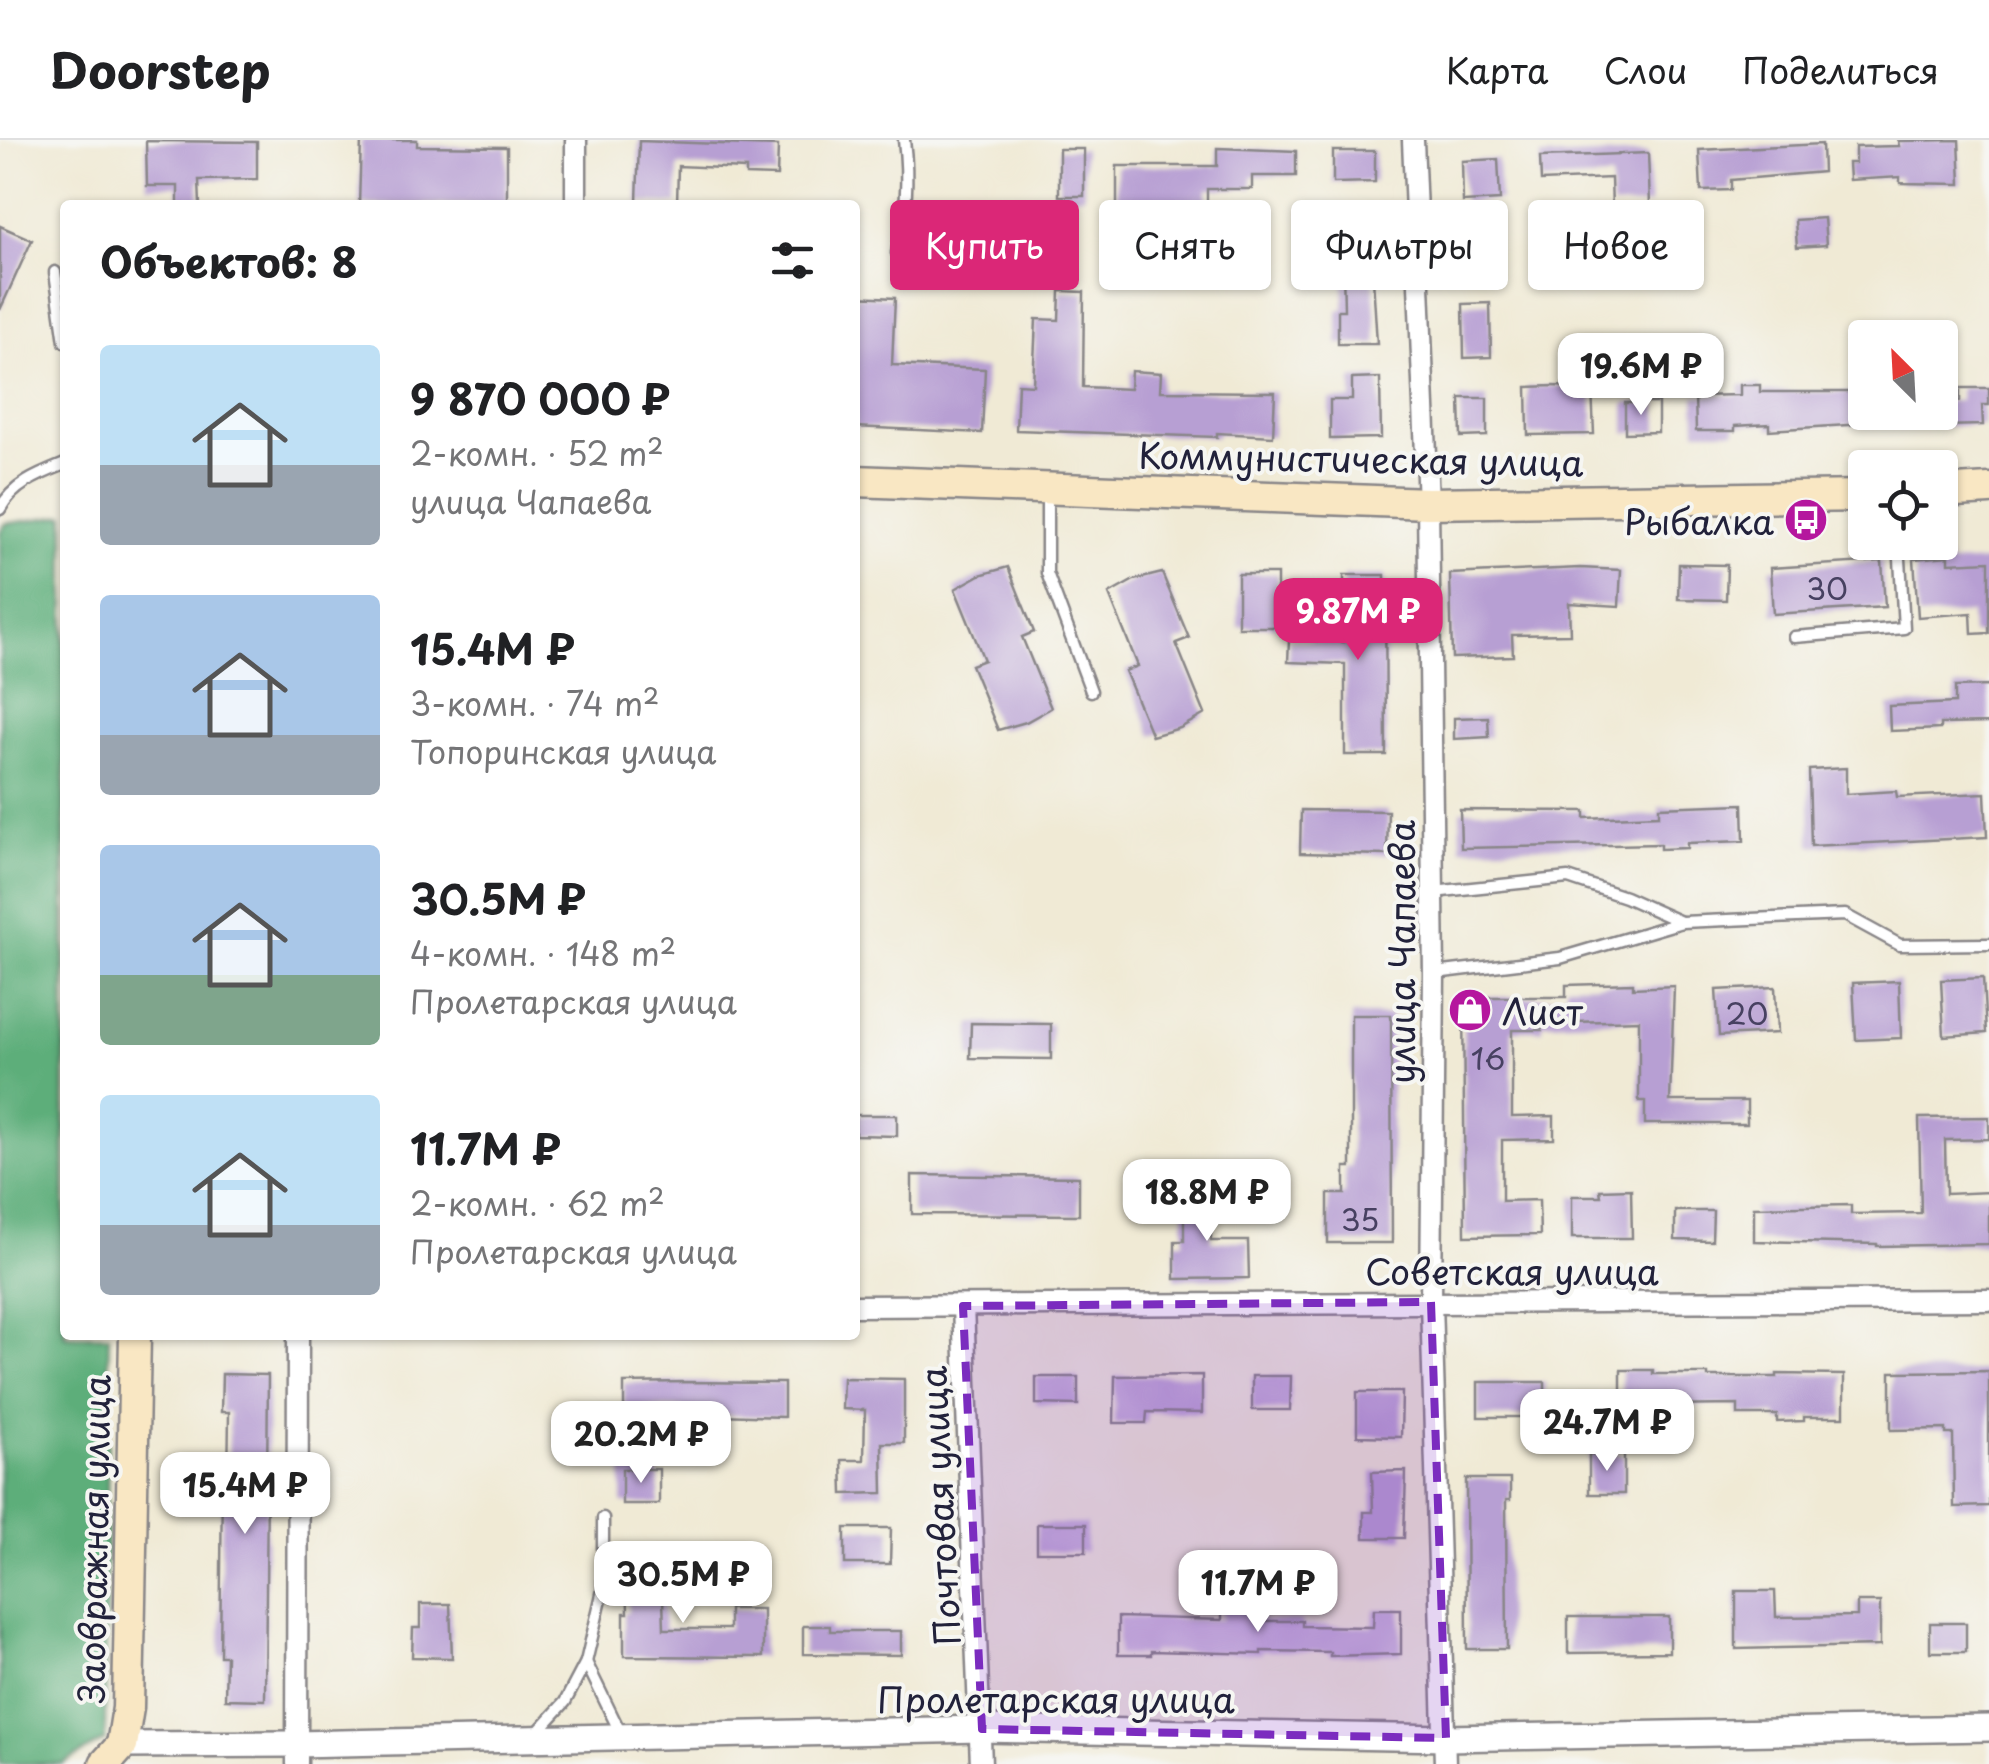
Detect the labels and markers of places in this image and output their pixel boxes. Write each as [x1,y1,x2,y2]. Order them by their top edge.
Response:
pin: 19.6M ₽ [1549,333,1733,418]
place label: Рыбалка [1624,494,1774,547]
bus stop icon: Рыбалка [1783,497,1829,543]
pin: 9.87M ₽ [1266,578,1450,663]
place label: Лист [1502,984,1583,1037]
shop icon: Лист [1447,987,1493,1033]
pin: 18.8M ₽ [1115,1159,1299,1244]
pin: 24.7M ₽ [1515,1389,1699,1474]
pin: 20.2M ₽ [549,1401,733,1486]
pin: 15.4M ₽ [153,1452,337,1537]
pin: 30.5M ₽ [591,1541,775,1626]
pin: 11.7M ₽ [1166,1550,1350,1635]

